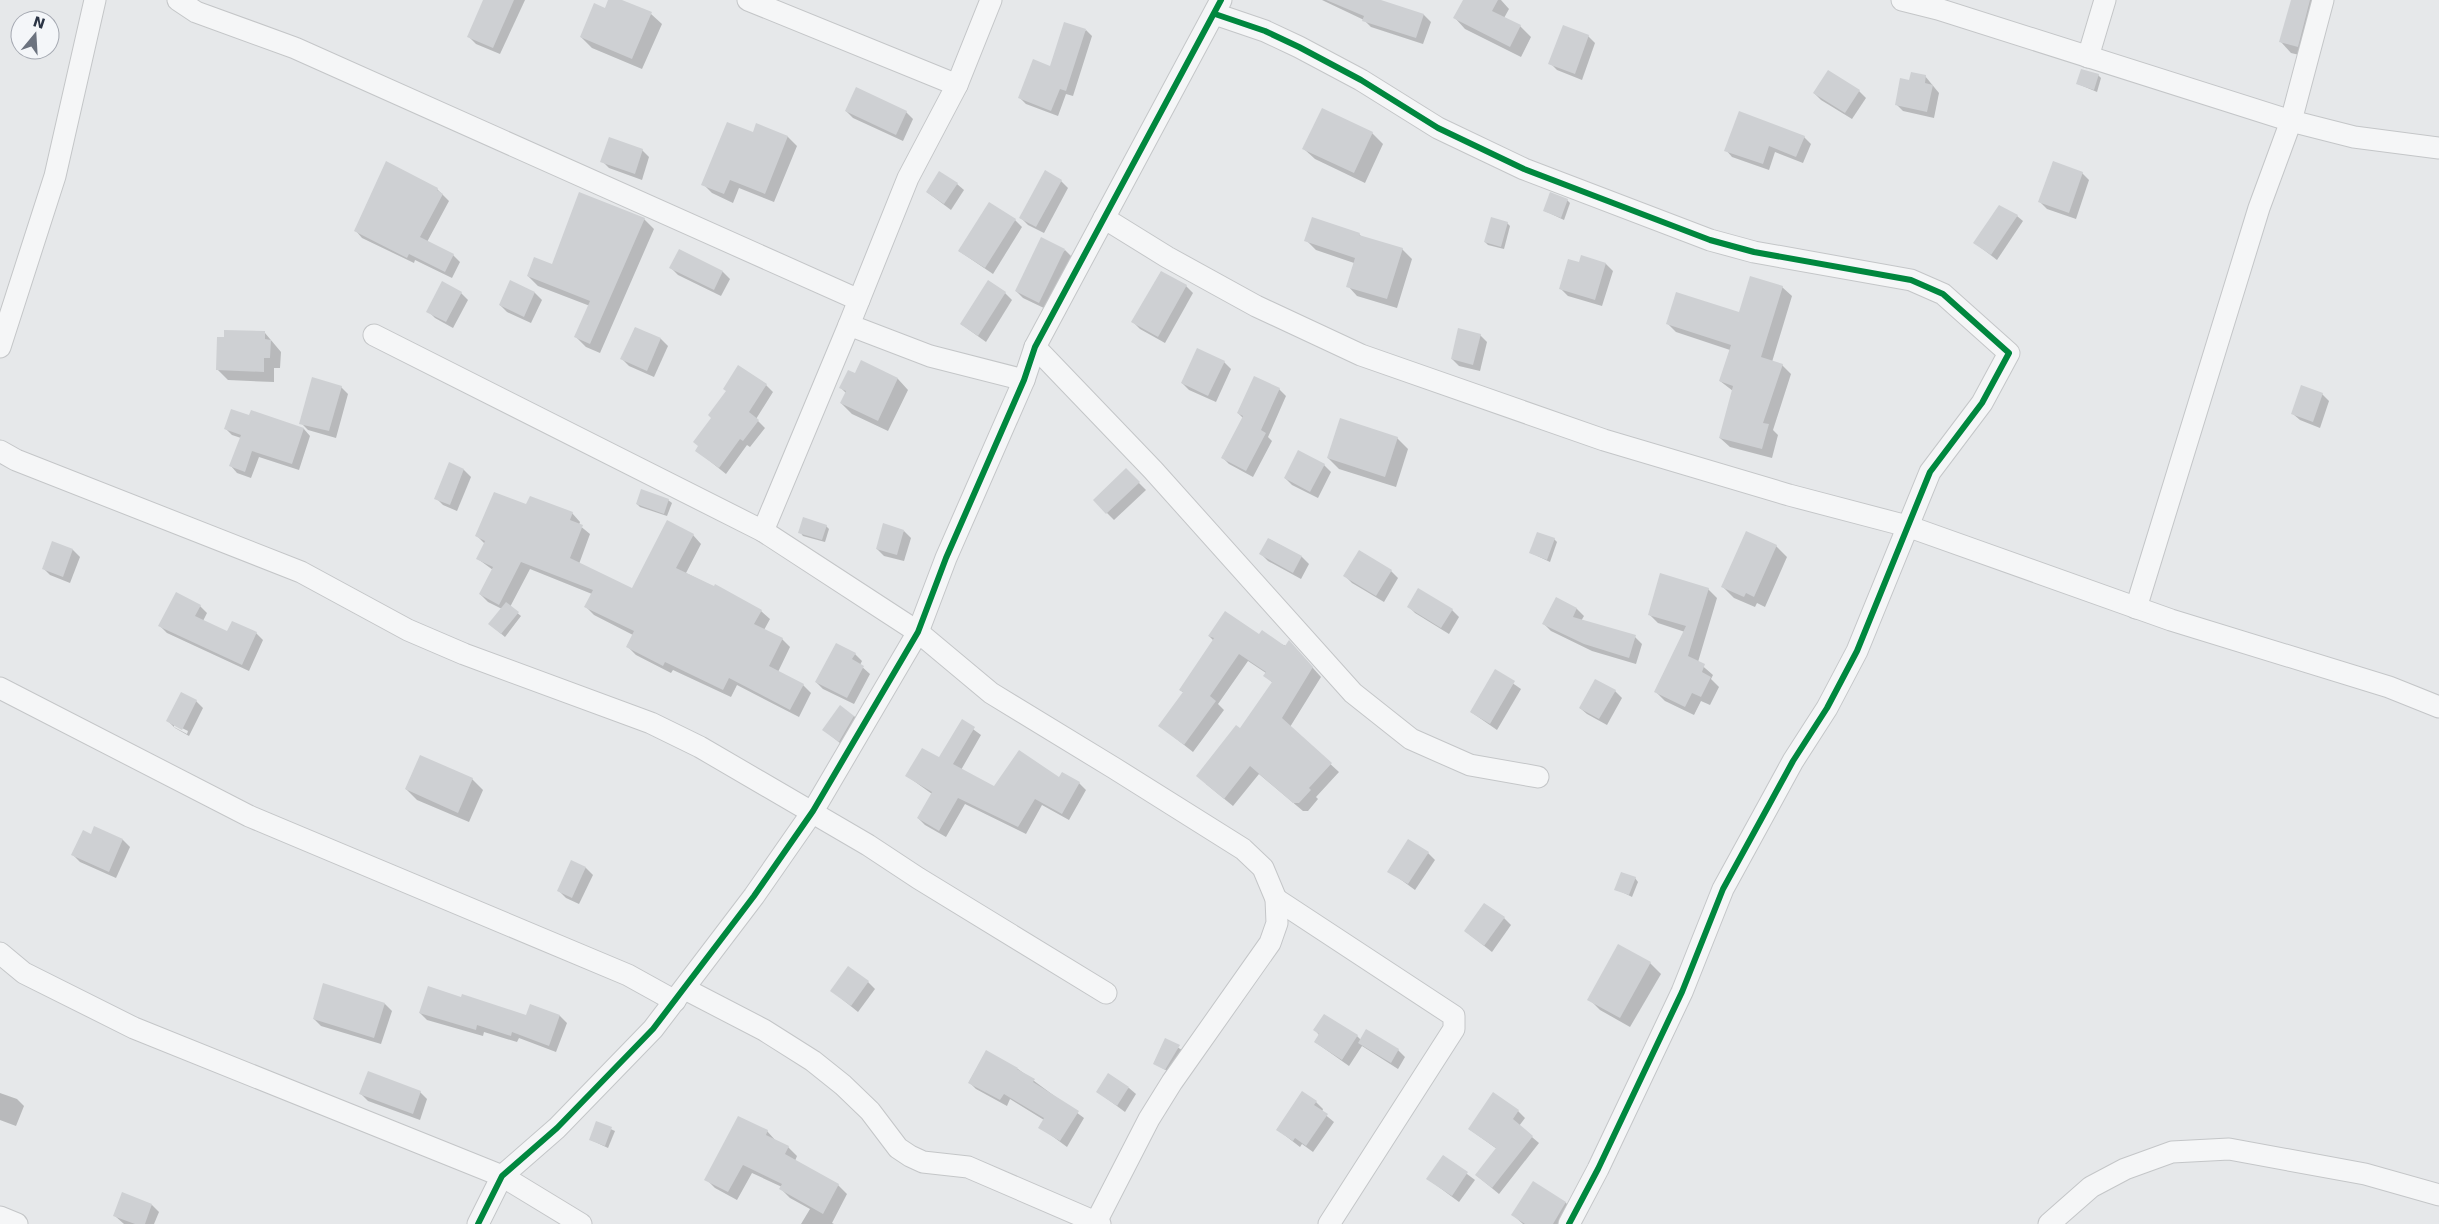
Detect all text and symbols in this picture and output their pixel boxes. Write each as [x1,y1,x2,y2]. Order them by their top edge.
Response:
north arrow [10,10,60,60]
text: N [31,13,47,32]

